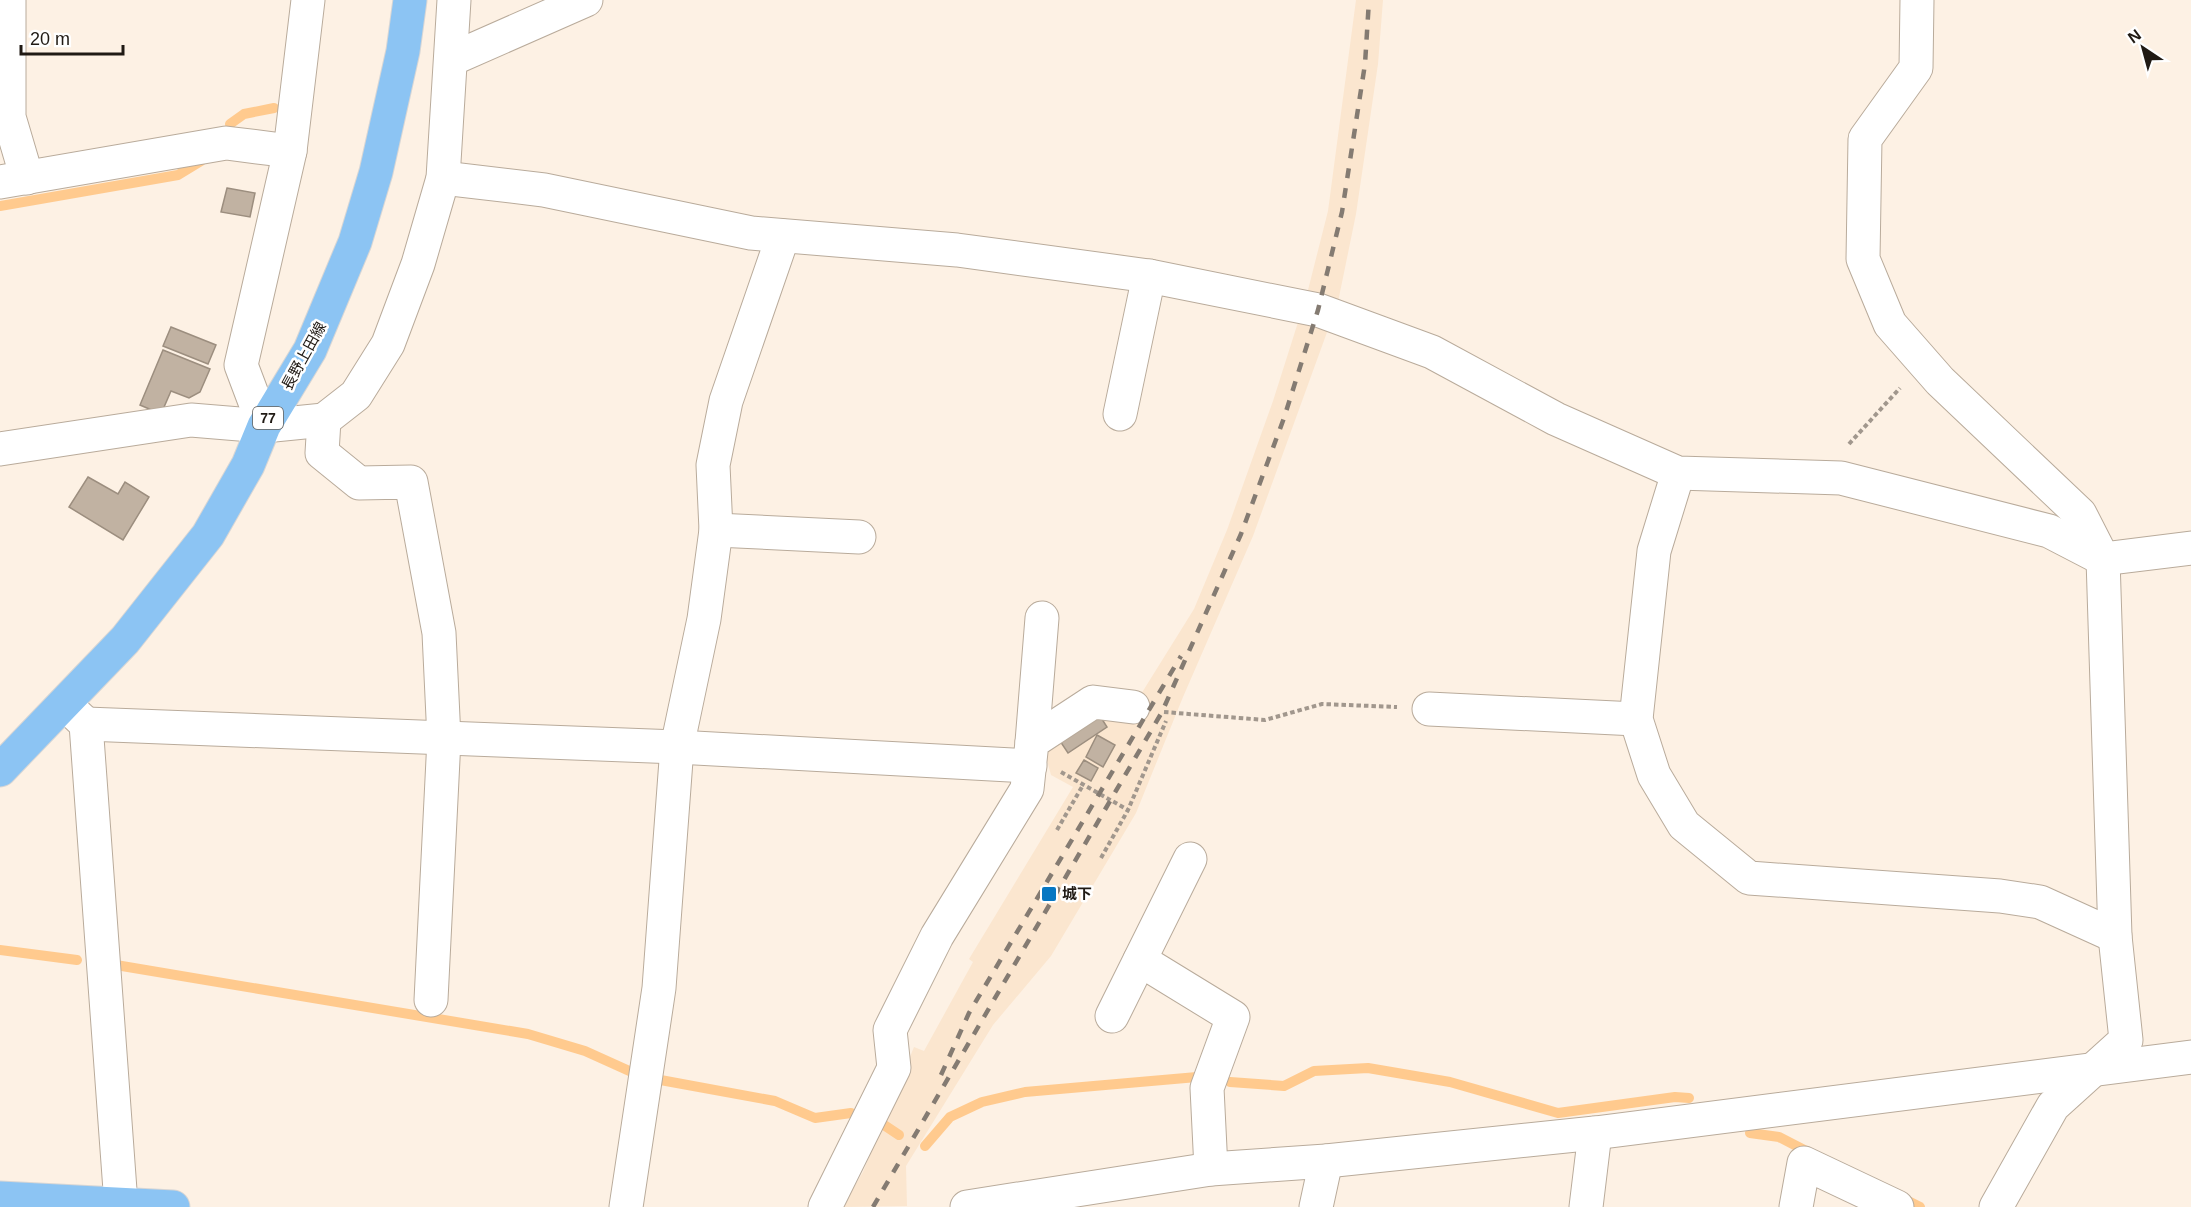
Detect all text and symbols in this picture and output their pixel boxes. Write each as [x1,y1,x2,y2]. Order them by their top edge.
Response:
scale bar [21,18,123,56]
north arrow [2113,18,2173,78]
text: N [2125,26,2144,47]
text: 20 m [30,29,70,49]
street label: 長野上田線 [278,319,329,393]
road number: 77 [253,407,283,429]
marker: 城下 [1040,885,1058,903]
place label: 城下 [1062,885,1092,902]

